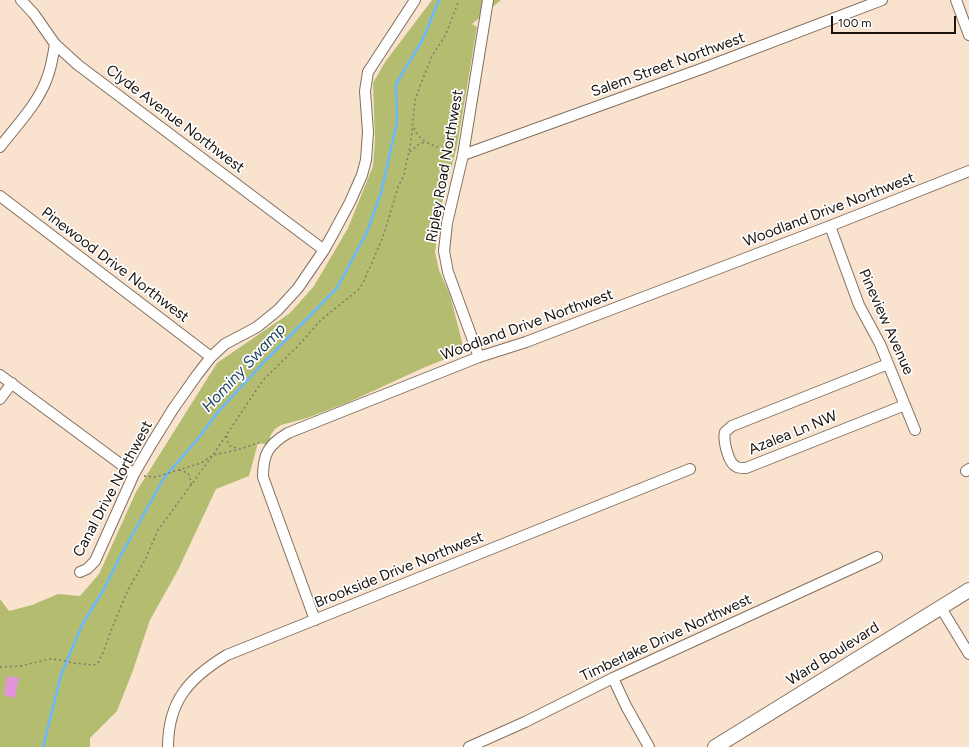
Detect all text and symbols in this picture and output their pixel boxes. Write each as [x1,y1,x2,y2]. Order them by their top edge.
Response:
scale bar [833,8,958,34]
text: 100 m [838,16,872,30]
street label: Salem Street Northwest [589,29,747,101]
street label: Clyde Avenue Northwest [102,61,248,177]
street label: Ripley Road Northwest [423,88,467,244]
street label: Woodland Drive Northwest [741,169,917,251]
street label: Pinewood Drive Northwest [38,204,192,326]
street label: Pineview Avenue [855,266,917,378]
street label: Woodland Drive Northwest [438,285,616,365]
water label: Hominy Swamp [198,320,290,416]
street label: Azalea Ln NW [746,407,840,459]
street label: Canal Drive Northwest [69,418,157,560]
street label: Brookside Drive Northwest [312,528,486,612]
street label: Timberlake Drive Northwest [578,590,754,686]
street label: Ward Boulevard [783,618,883,690]

